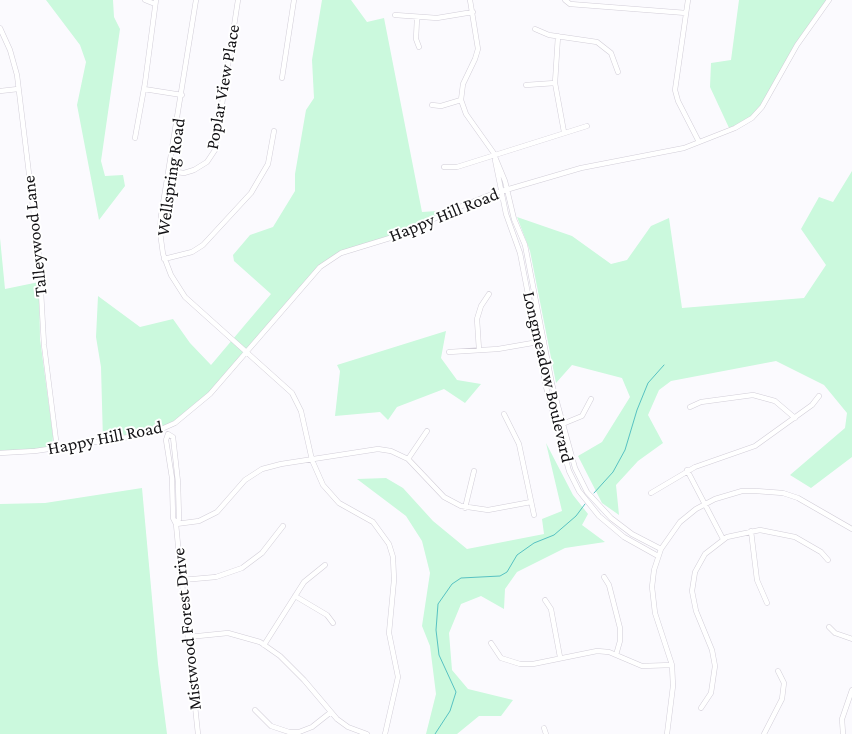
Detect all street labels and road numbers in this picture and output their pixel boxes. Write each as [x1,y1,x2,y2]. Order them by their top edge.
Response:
street label: Poplar View Place [201,23,245,151]
street label: Wellspring Road [152,117,190,237]
street label: Talleywood Lane [18,174,52,298]
street label: Happy Hill Road [386,183,502,247]
street label: Longmeadow Boulevard [518,289,578,465]
street label: Happy Hill Road [46,416,164,460]
street label: Mistwood Forest Drive [168,547,206,711]

